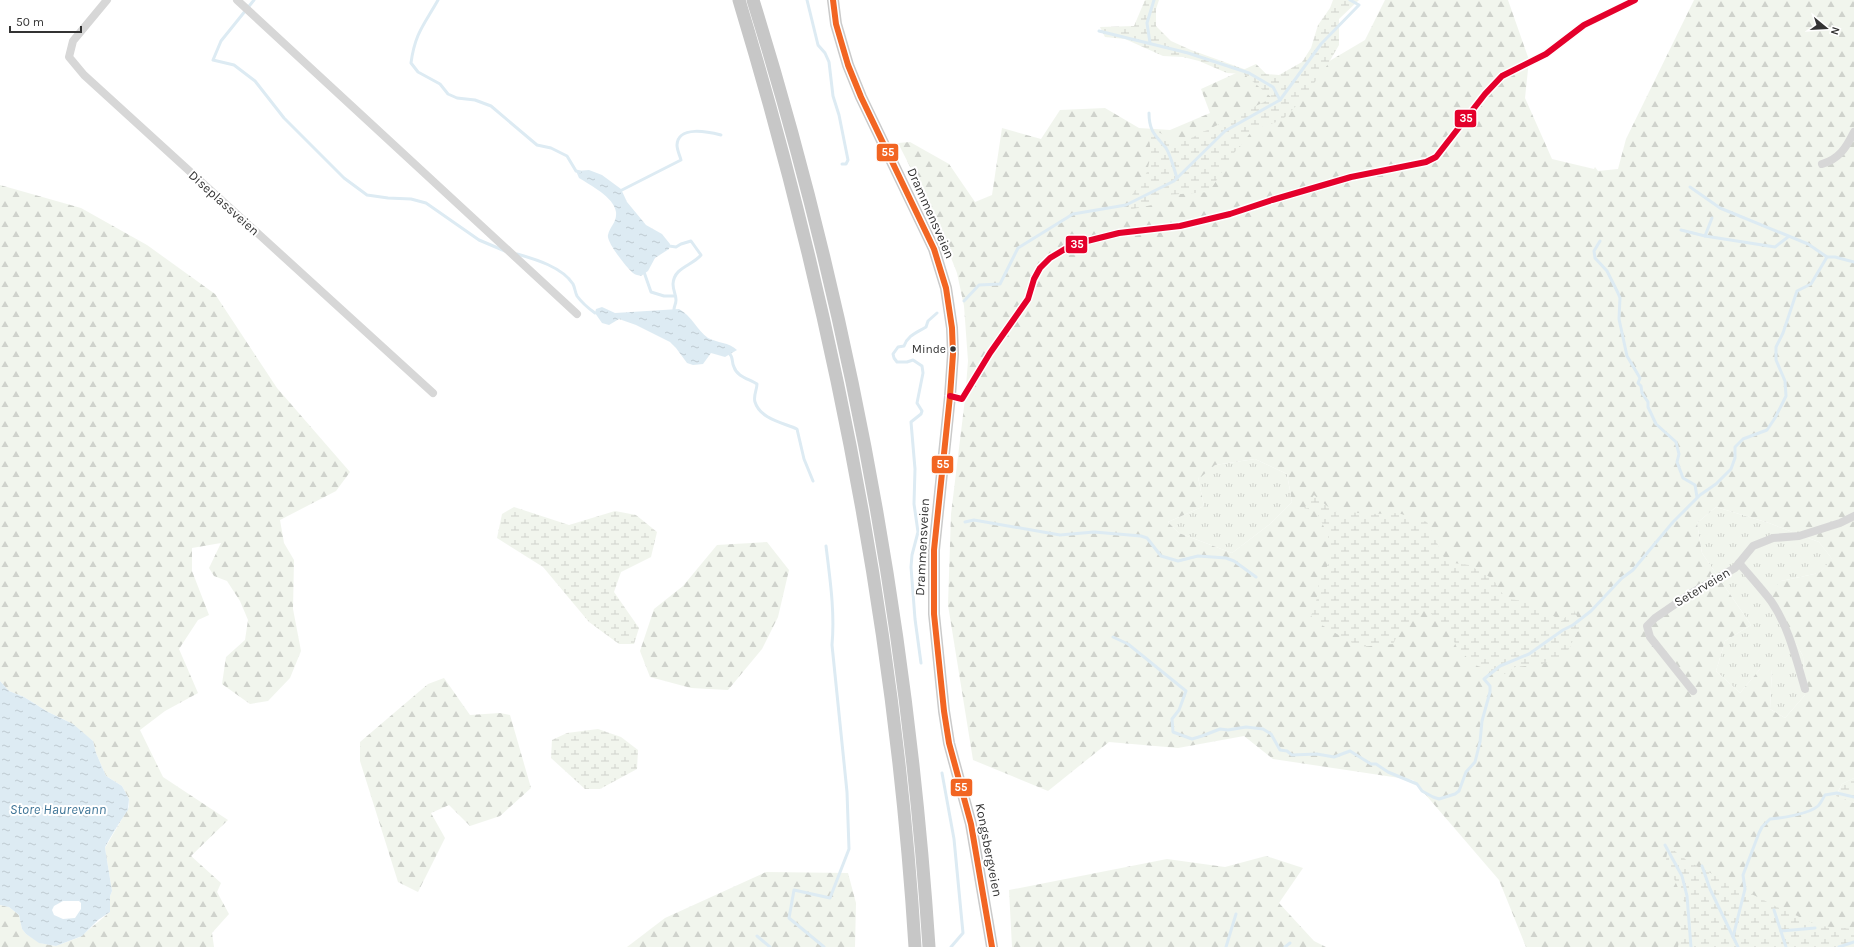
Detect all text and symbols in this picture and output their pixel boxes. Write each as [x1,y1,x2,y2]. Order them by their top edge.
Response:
scale bar [10,8,81,34]
north arrow [1806,8,1846,48]
text: 50 m [16,15,44,29]
text: N [1828,25,1842,37]
line badge: 35 [1454,109,1477,128]
text: 35 [1459,112,1473,125]
line badge: 55 [876,143,899,162]
text: 55 [882,146,894,159]
street label: Drammensveien [904,165,958,261]
street label: Diseplassveien [186,167,262,239]
line badge: 35 [1065,235,1088,254]
text: 35 [1070,238,1084,251]
place label: Minde [912,342,946,356]
marker: Minde [948,344,958,354]
line badge: 55 [931,455,954,474]
text: 55 [937,458,949,471]
street label: Drammensveien [912,498,932,596]
street label: Seterveien [1671,565,1733,609]
line badge: 55 [950,778,973,797]
text: 55 [955,781,967,794]
water label: Store Haurevann [10,801,106,818]
street label: Kongsbergveien [973,802,1005,898]

